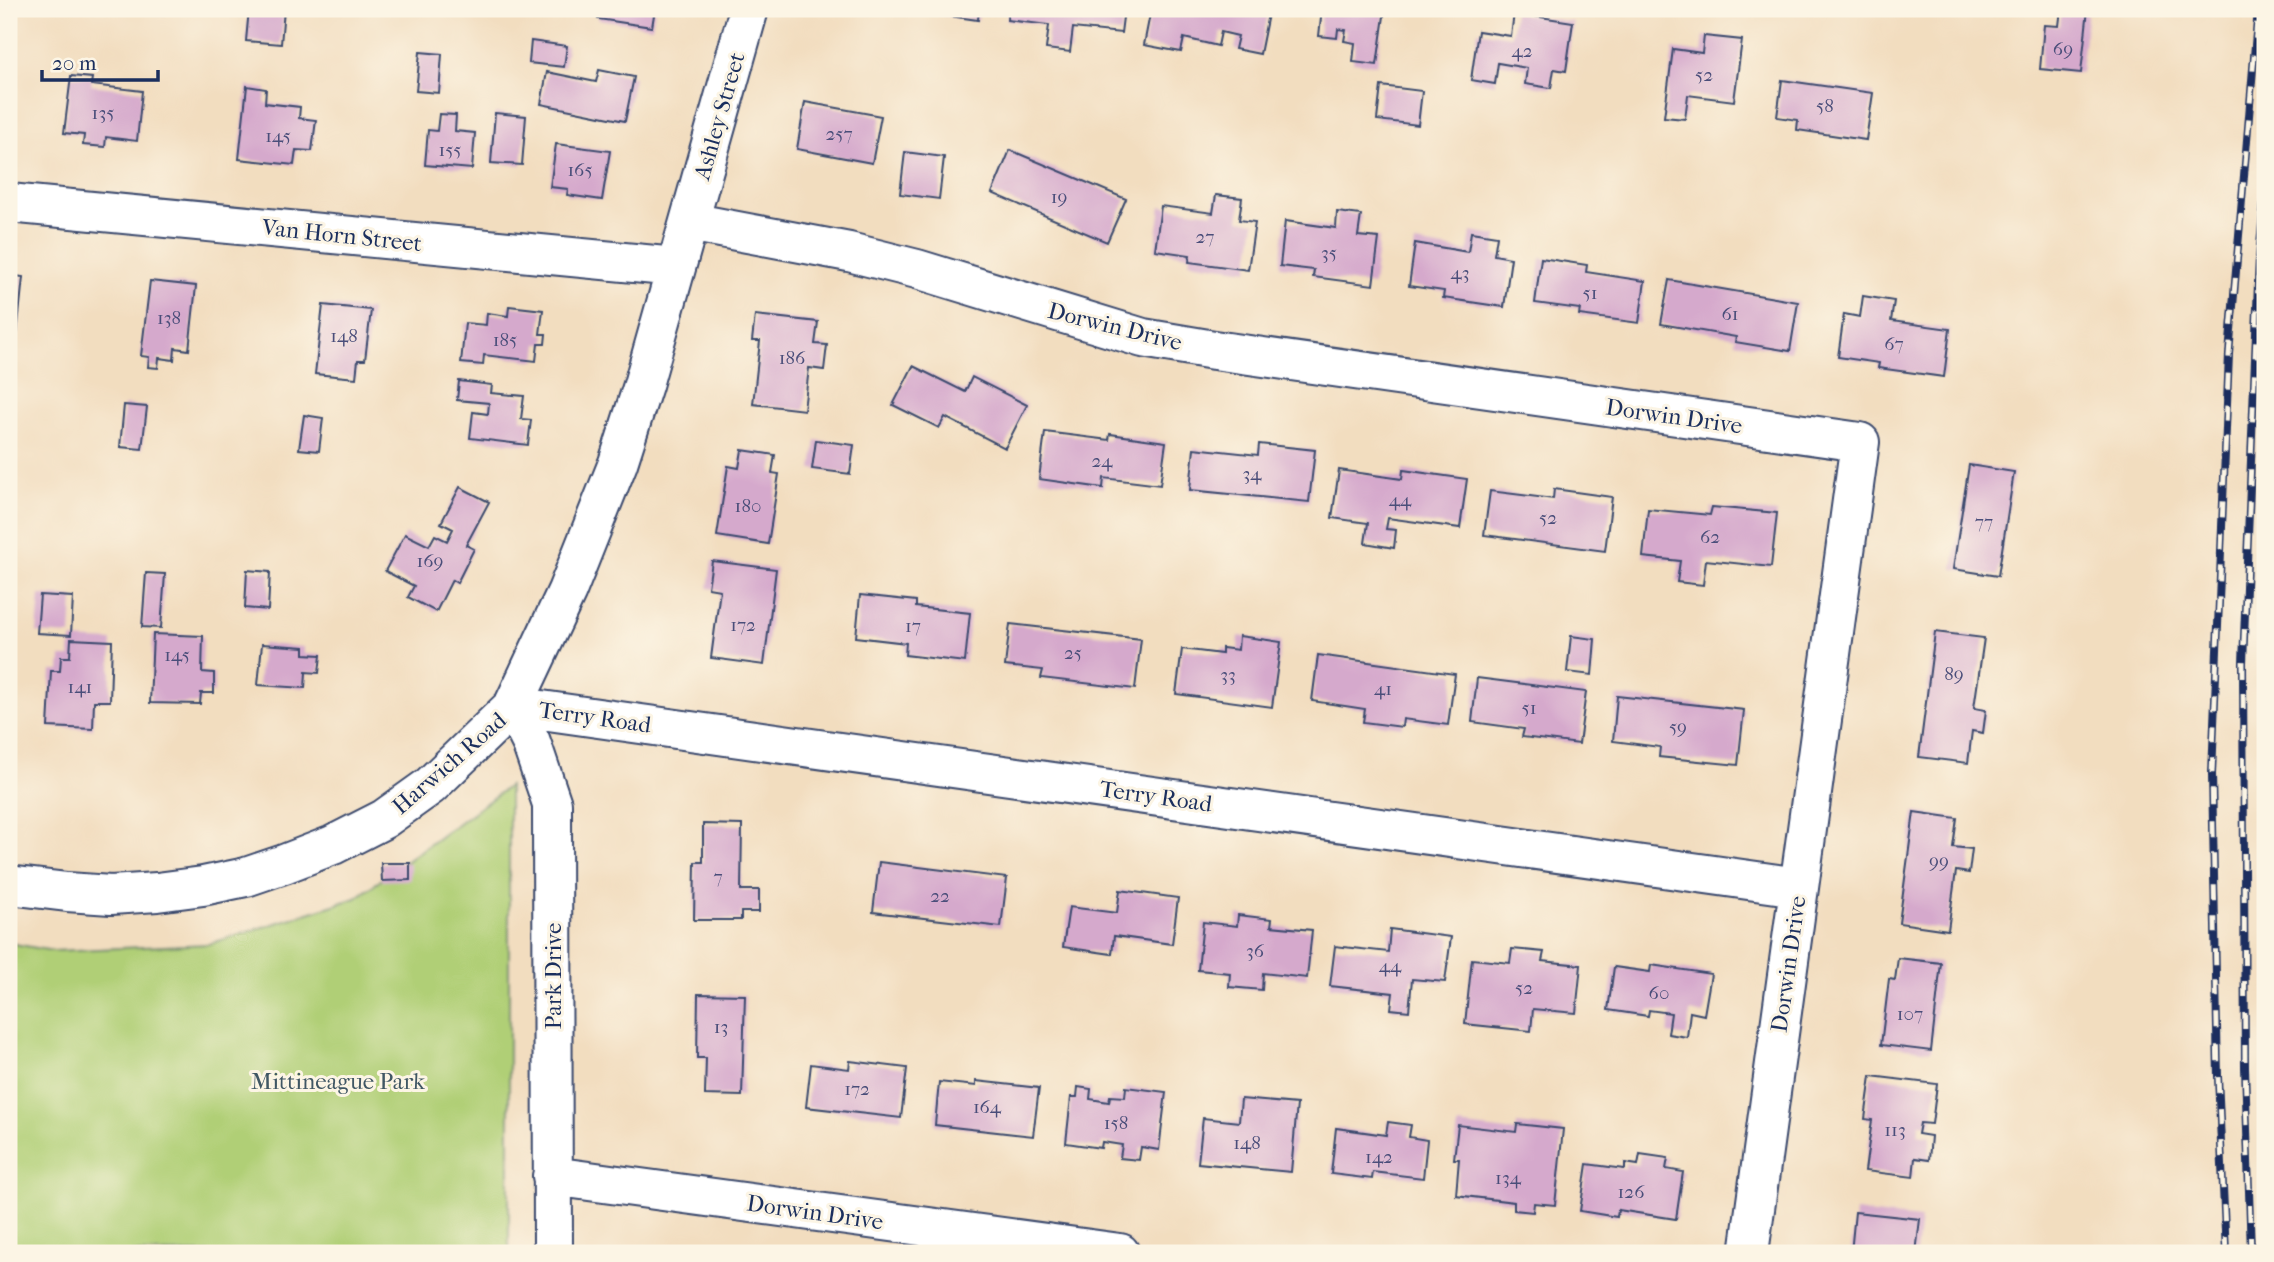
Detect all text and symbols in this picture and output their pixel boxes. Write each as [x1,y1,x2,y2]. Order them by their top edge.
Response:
scale bar [42,38,158,82]
house number: 69 [2053,38,2073,60]
house number: 42 [1512,40,1533,62]
street label: Ashley Street [688,49,751,184]
text: 20 m [52,51,97,75]
house number: 52 [1695,64,1713,86]
house number: 58 [1816,95,1834,117]
house number: 135 [92,102,114,124]
house number: 257 [825,123,853,145]
house number: 145 [265,125,291,147]
house number: 155 [438,139,462,161]
house number: 165 [567,159,593,181]
house number: 19 [1051,186,1067,208]
street label: Van Horn Street [260,214,423,257]
house number: 27 [1196,226,1214,248]
house number: 35 [1321,242,1337,264]
house number: 43 [1450,262,1470,284]
house number: 51 [1583,282,1598,304]
street label: Dorwin Drive [1045,297,1185,356]
house number: 61 [1722,303,1738,325]
house number: 138 [157,307,181,329]
house number: 148 [330,325,358,347]
house number: 185 [493,329,517,351]
house number: 67 [1884,333,1904,355]
house number: 186 [779,347,806,369]
street label: Dorwin Drive [1604,394,1744,439]
house number: 24 [1092,450,1113,472]
house number: 34 [1242,463,1262,485]
house number: 44 [1389,489,1412,511]
house number: 180 [735,495,761,517]
house number: 52 [1539,507,1557,529]
house number: 77 [1975,511,1993,533]
house number: 62 [1700,526,1720,548]
house number: 169 [417,550,443,572]
house number: 172 [730,614,756,636]
house number: 17 [905,615,921,637]
house number: 25 [1064,642,1082,664]
house number: 145 [164,644,190,666]
house number: 89 [1944,663,1964,685]
house number: 33 [1220,664,1236,686]
house number: 141 [68,676,92,698]
house number: 41 [1374,678,1392,700]
street label: Terry Road [537,696,653,739]
house number: 51 [1522,697,1537,719]
street label: Harwich Road [387,706,512,820]
house number: 59 [1669,716,1687,738]
street label: Terry Road [1098,775,1214,818]
house number: 99 [1929,850,1949,872]
house number: 7 [713,866,723,888]
house number: 22 [930,885,950,907]
street label: Dorwin Drive [1766,894,1811,1034]
street label: Park Drive [540,923,567,1029]
house number: 36 [1246,940,1265,962]
house number: 44 [1379,955,1402,977]
house number: 52 [1515,977,1533,999]
house number: 60 [1649,982,1669,1004]
house number: 107 [1897,1003,1923,1025]
house number: 13 [714,1016,728,1038]
park label: Mittineague Park [251,1068,426,1095]
house number: 172 [844,1078,870,1100]
house number: 164 [973,1096,1002,1118]
house number: 158 [1104,1112,1128,1134]
house number: 113 [1884,1119,1906,1141]
house number: 148 [1233,1132,1261,1154]
house number: 142 [1365,1146,1393,1168]
house number: 134 [1495,1167,1522,1189]
house number: 126 [1618,1181,1645,1203]
street label: Dorwin Drive [745,1190,885,1235]

